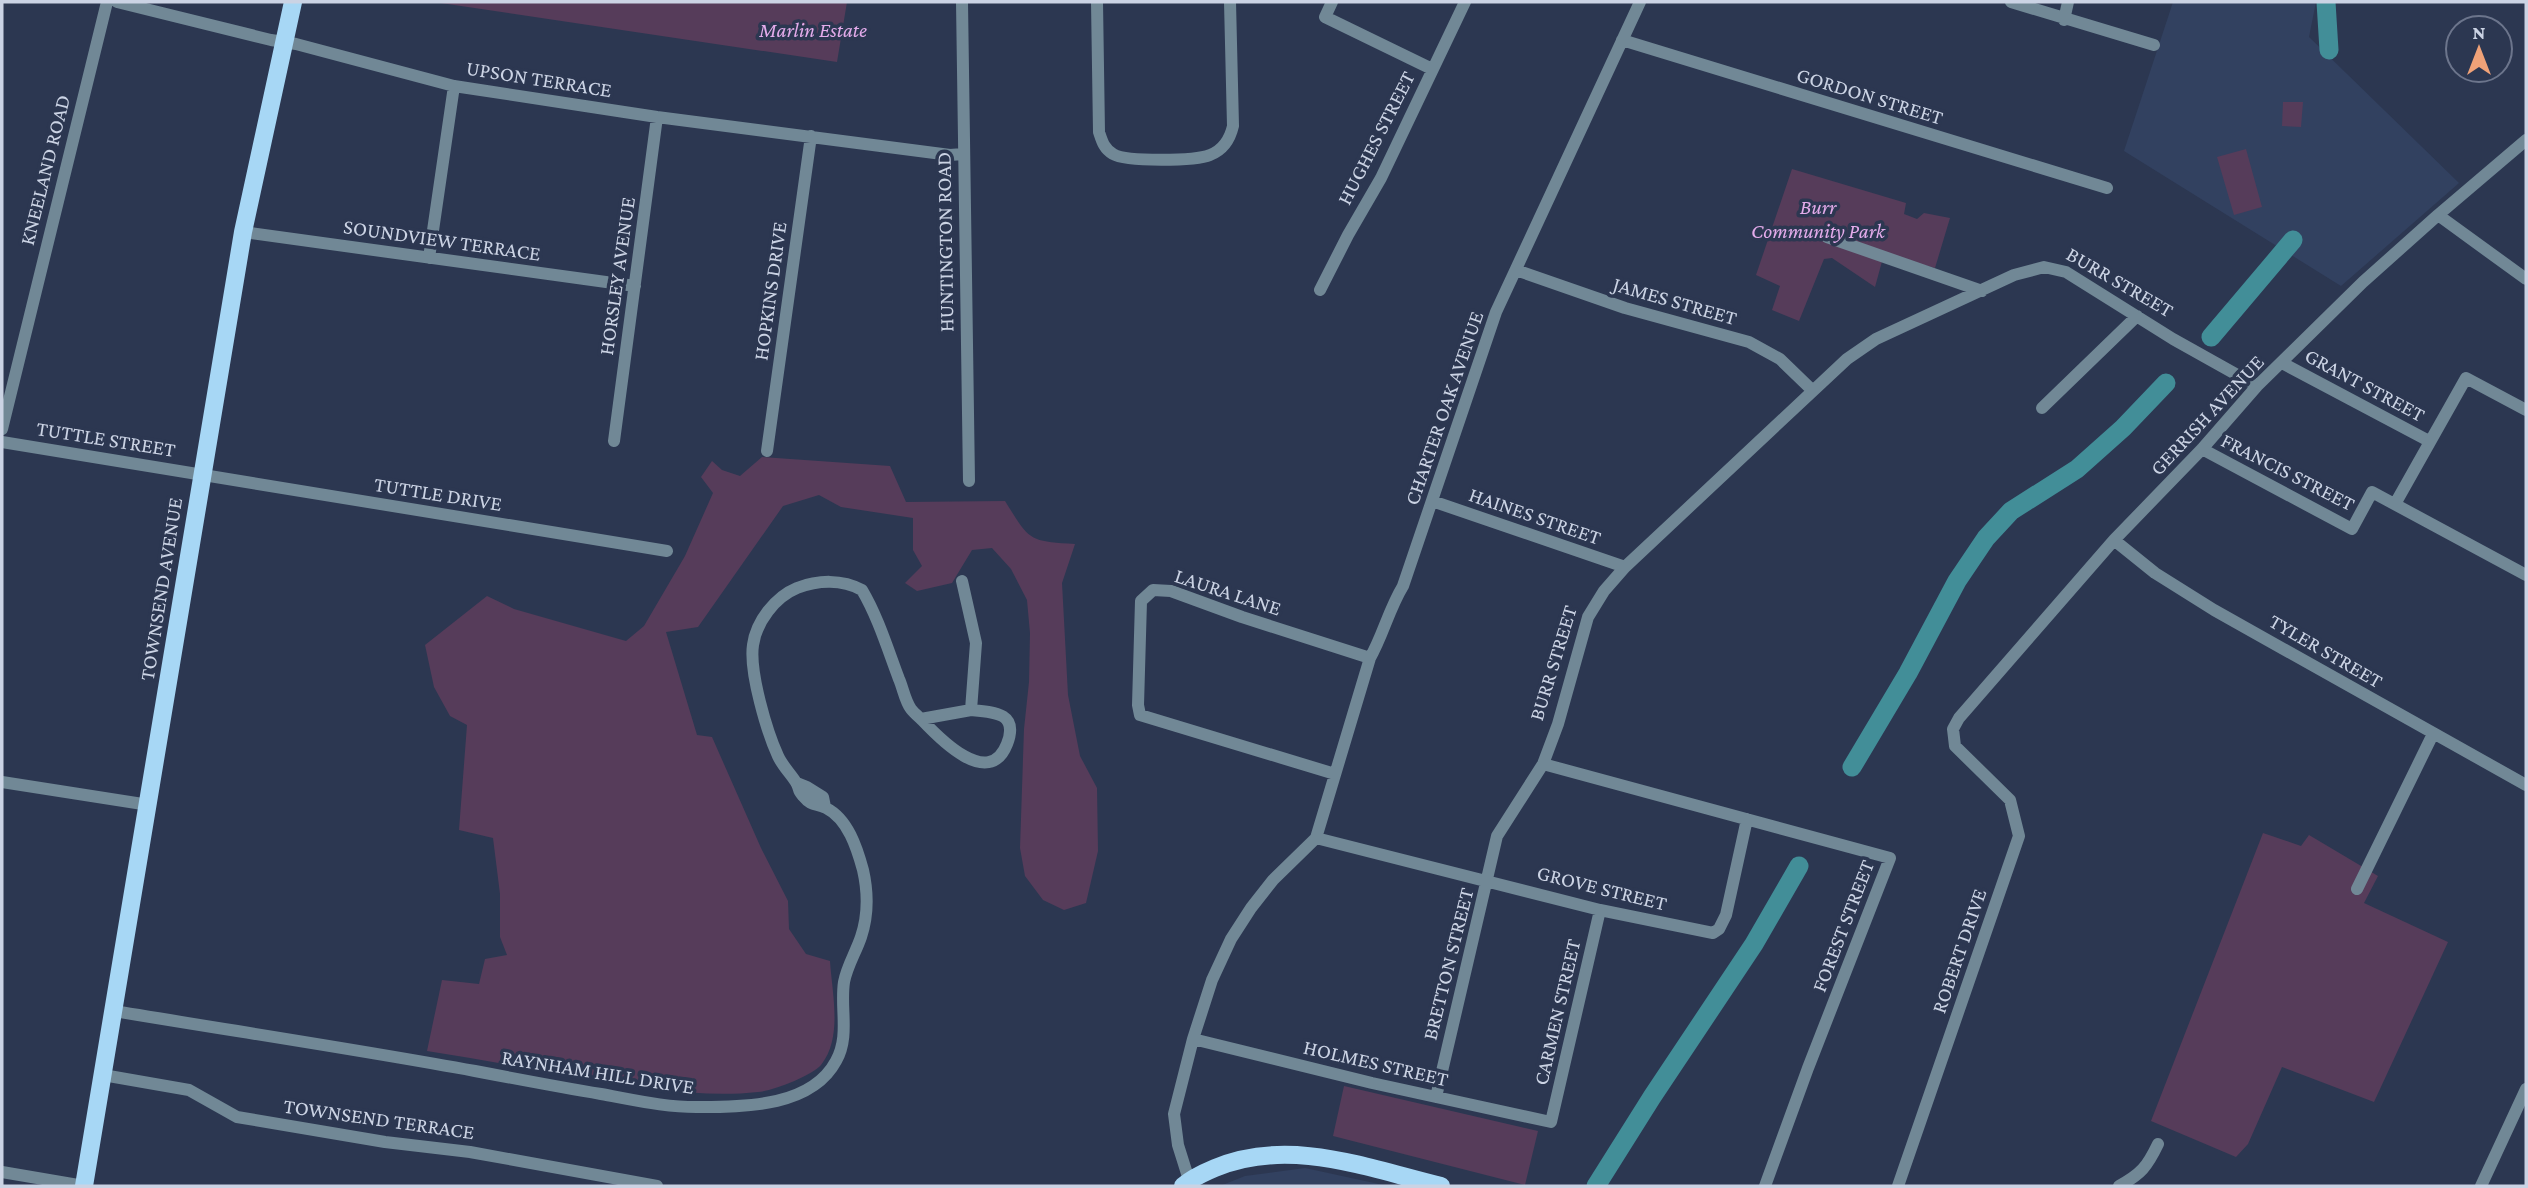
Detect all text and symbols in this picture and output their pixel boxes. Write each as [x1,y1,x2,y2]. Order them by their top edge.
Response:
north arrow [2444,14,2514,84]
park label: Marlin Estate [758,18,867,42]
text: N [2473,22,2486,43]
street label: UPSON TERRACE [465,56,613,102]
street label: GORDON STREET [1794,62,1947,130]
street label: HUGHES STREET [1332,67,1420,209]
street label: KNEELAND ROAD [15,92,75,248]
street label: HUNTINGTON ROAD [931,152,959,332]
street label: HORSLEY AVENUE [594,195,640,357]
park label: Burr Community Park [1751,195,1886,243]
street label: SOUNDVIEW TERRACE [342,214,542,266]
street label: HOPKINS DRIVE [748,220,792,362]
street label: BURR STREET [2062,242,2178,323]
street label: JAMES STREET [1608,271,1740,330]
street label: CHARTER OAK AVENUE [1400,308,1488,508]
street label: GRANT STREET [2301,343,2430,427]
street label: GERRISH AVENUE [2145,350,2269,480]
street label: TUTTLE STREET [35,416,178,462]
street label: FRANCIS STREET [2217,428,2359,516]
street label: TUTTLE DRIVE [372,472,504,516]
street label: HAINES STREET [1466,482,1605,550]
street label: TOWNSEND AVENUE [135,496,187,682]
street label: LAURA LANE [1172,564,1284,620]
street label: BURR STREET [1524,602,1582,724]
street label: TYLER STREET [2265,609,2387,693]
street label: FOREST STREET [1807,856,1879,995]
street label: GROVE STREET [1535,860,1670,916]
street label: BRETTON STREET [1417,885,1479,1043]
street label: ROBERT DRIVE [1926,886,1992,1016]
street label: CARMEN STREET [1529,936,1586,1087]
street label: HOLMES STREET [1301,1035,1451,1091]
street label: RAYNHAM HILL DRIVE [500,1045,696,1099]
street label: TOWNSEND TERRACE [282,1094,476,1144]

